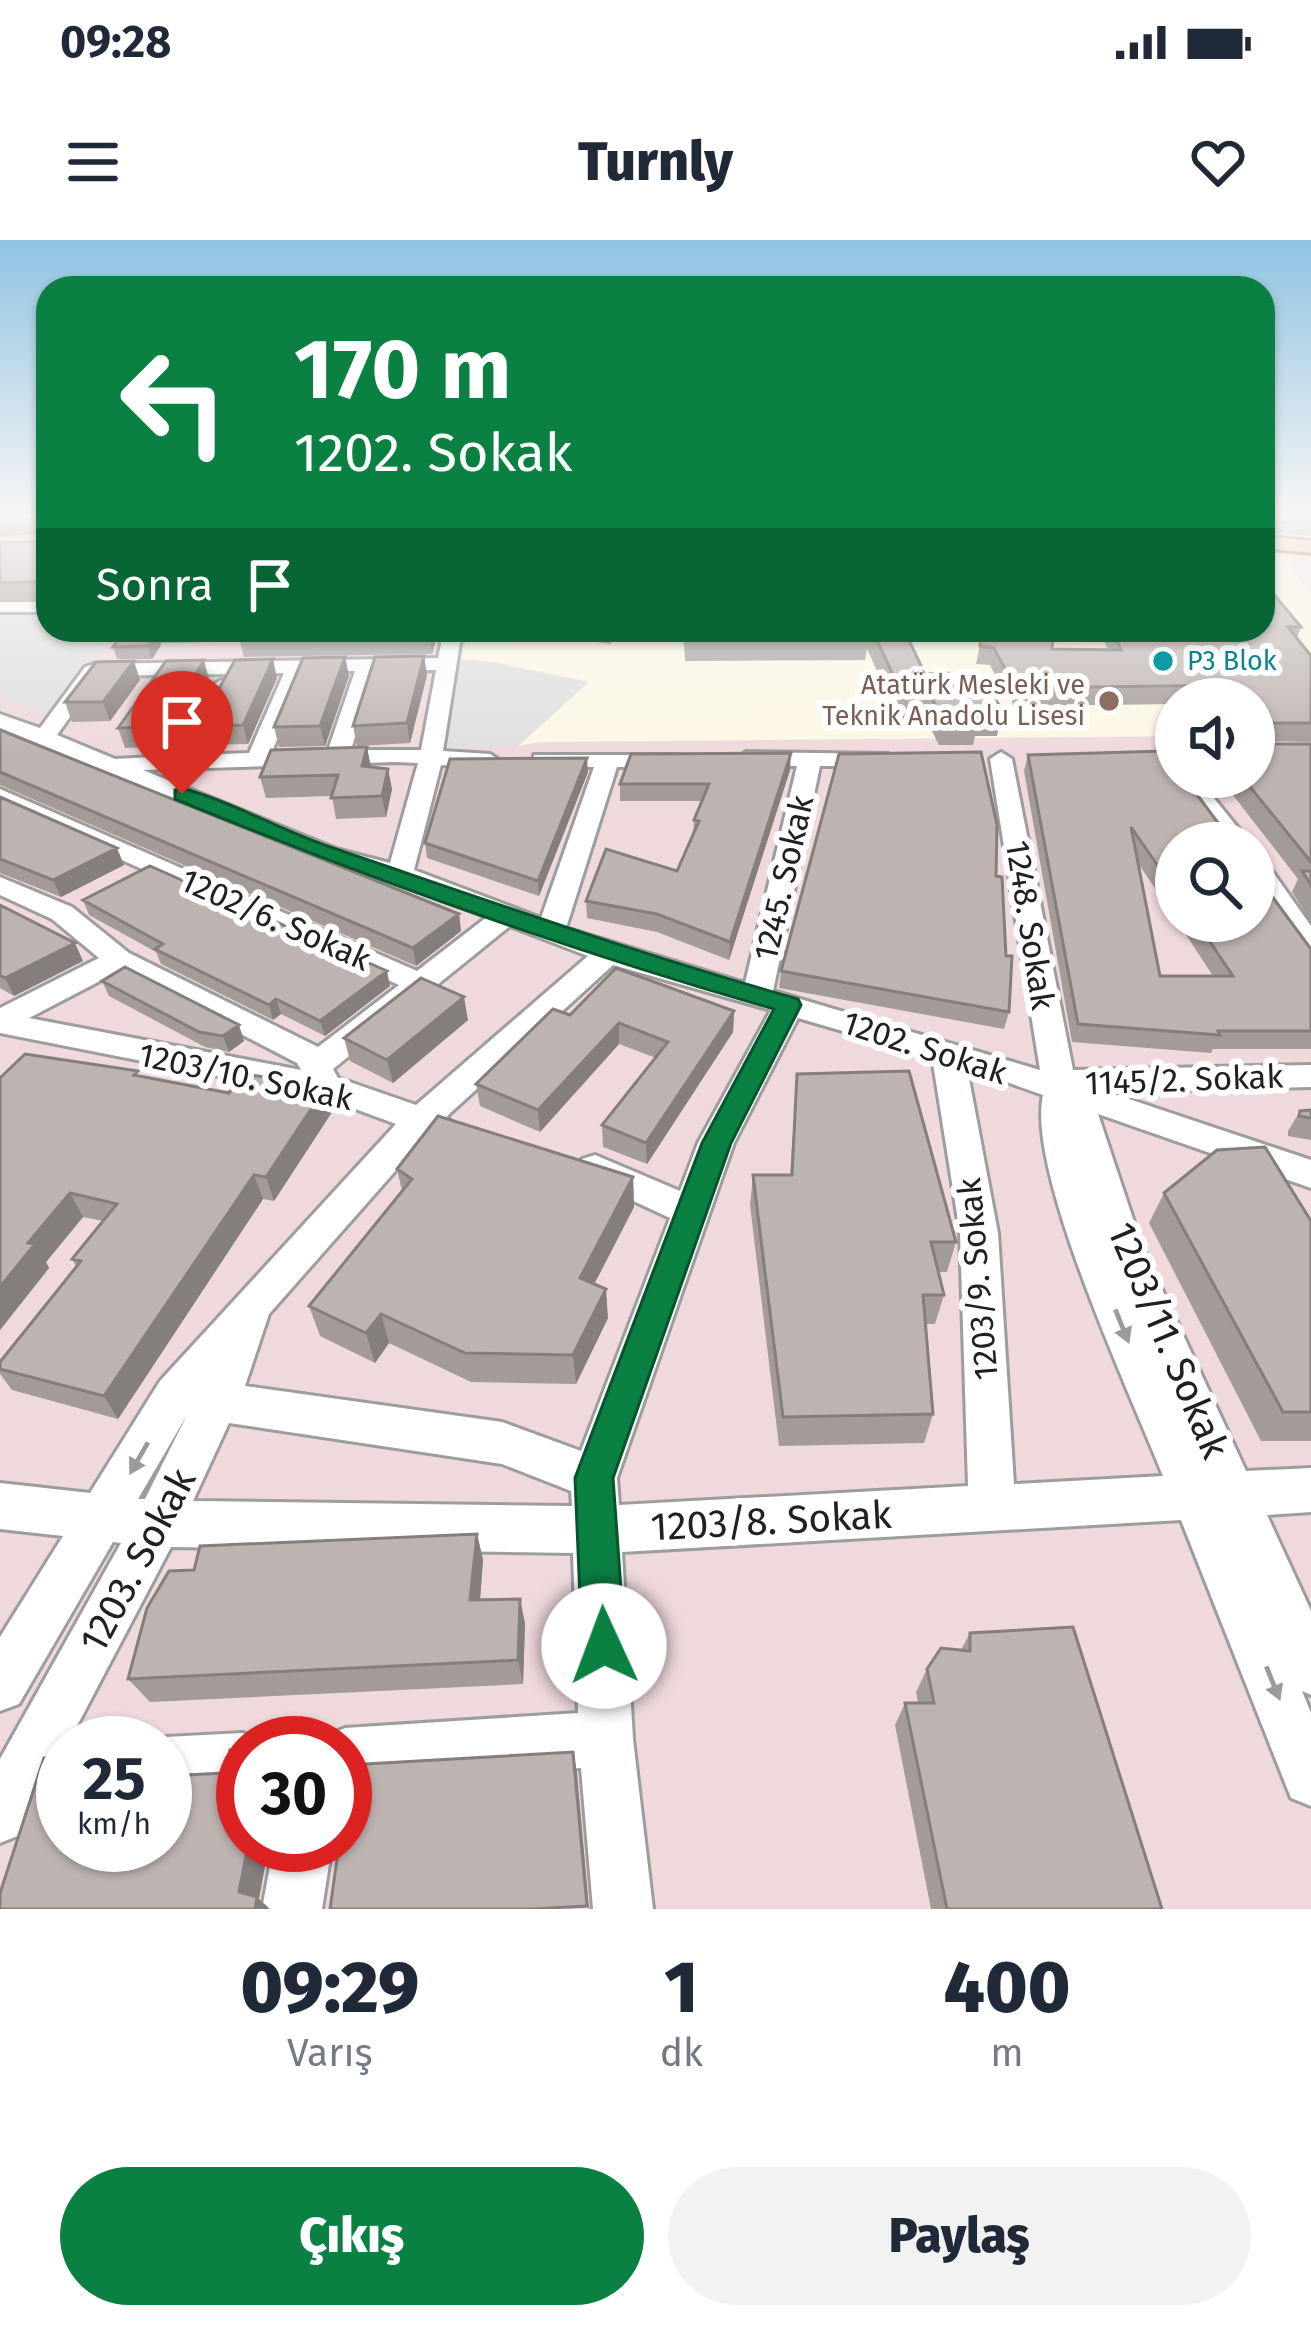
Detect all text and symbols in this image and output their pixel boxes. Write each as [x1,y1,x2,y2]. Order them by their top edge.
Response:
text: 09:28 [60,15,171,69]
icon: menu [60,129,126,195]
icon: heart [1185,129,1251,195]
text: Turnly [578,130,733,194]
text: 170 m [294,319,511,420]
icon: left [96,324,252,480]
text: 1202. Sokak [294,421,572,485]
icon: arrive [237,552,303,618]
text: Sonra [96,558,213,612]
place label: P3 Blok [1187,645,1277,677]
marker: P3 Blok [1150,648,1176,674]
place label: Atatürk Mesleki ve Teknik Anadolu Lisesi [822,669,1085,732]
pin [131,671,233,794]
map controls [1155,678,1275,942]
button: sound [1155,678,1275,798]
marker: Atatürk Mesleki ve Teknik Anadolu Lisesi [1096,688,1122,714]
icon: arrive [149,689,215,755]
street label: 1245. Sokak [746,791,822,965]
button: search [1155,822,1275,942]
street label: 1248. Sokak [997,838,1063,1013]
street label: 1202/6. Sokak [174,860,377,980]
street label: 1202. Sokak [838,1003,1012,1093]
street label: 1203/10. Sokak [135,1035,356,1119]
street label: 1145/2. Sokak [1084,1057,1284,1103]
street label: 1203/9. Sokak [949,1176,1007,1382]
street label: 1203/11. Sokak [1098,1216,1238,1465]
one-way arrow [1114,1309,1133,1345]
one-way arrow [129,1442,150,1475]
street label: 1203. Sokak [70,1461,205,1660]
street label: 1203/8. Sokak [649,1492,893,1550]
position arrow [541,1583,667,1709]
one-way arrow [1264,1666,1283,1702]
speed limit sign: 30 [216,1716,372,1872]
text: 25 [82,1743,146,1815]
text: km/h [77,1806,151,1842]
text: 09:29 [241,1945,419,2031]
text: 1 [664,1945,698,2031]
text: 400 [943,1945,1070,2031]
text: Varış [287,2030,373,2076]
text: dk [660,2030,703,2076]
text: m [990,2030,1024,2076]
button: Çıkış [60,2167,644,2305]
button: Paylaş [668,2167,1251,2305]

